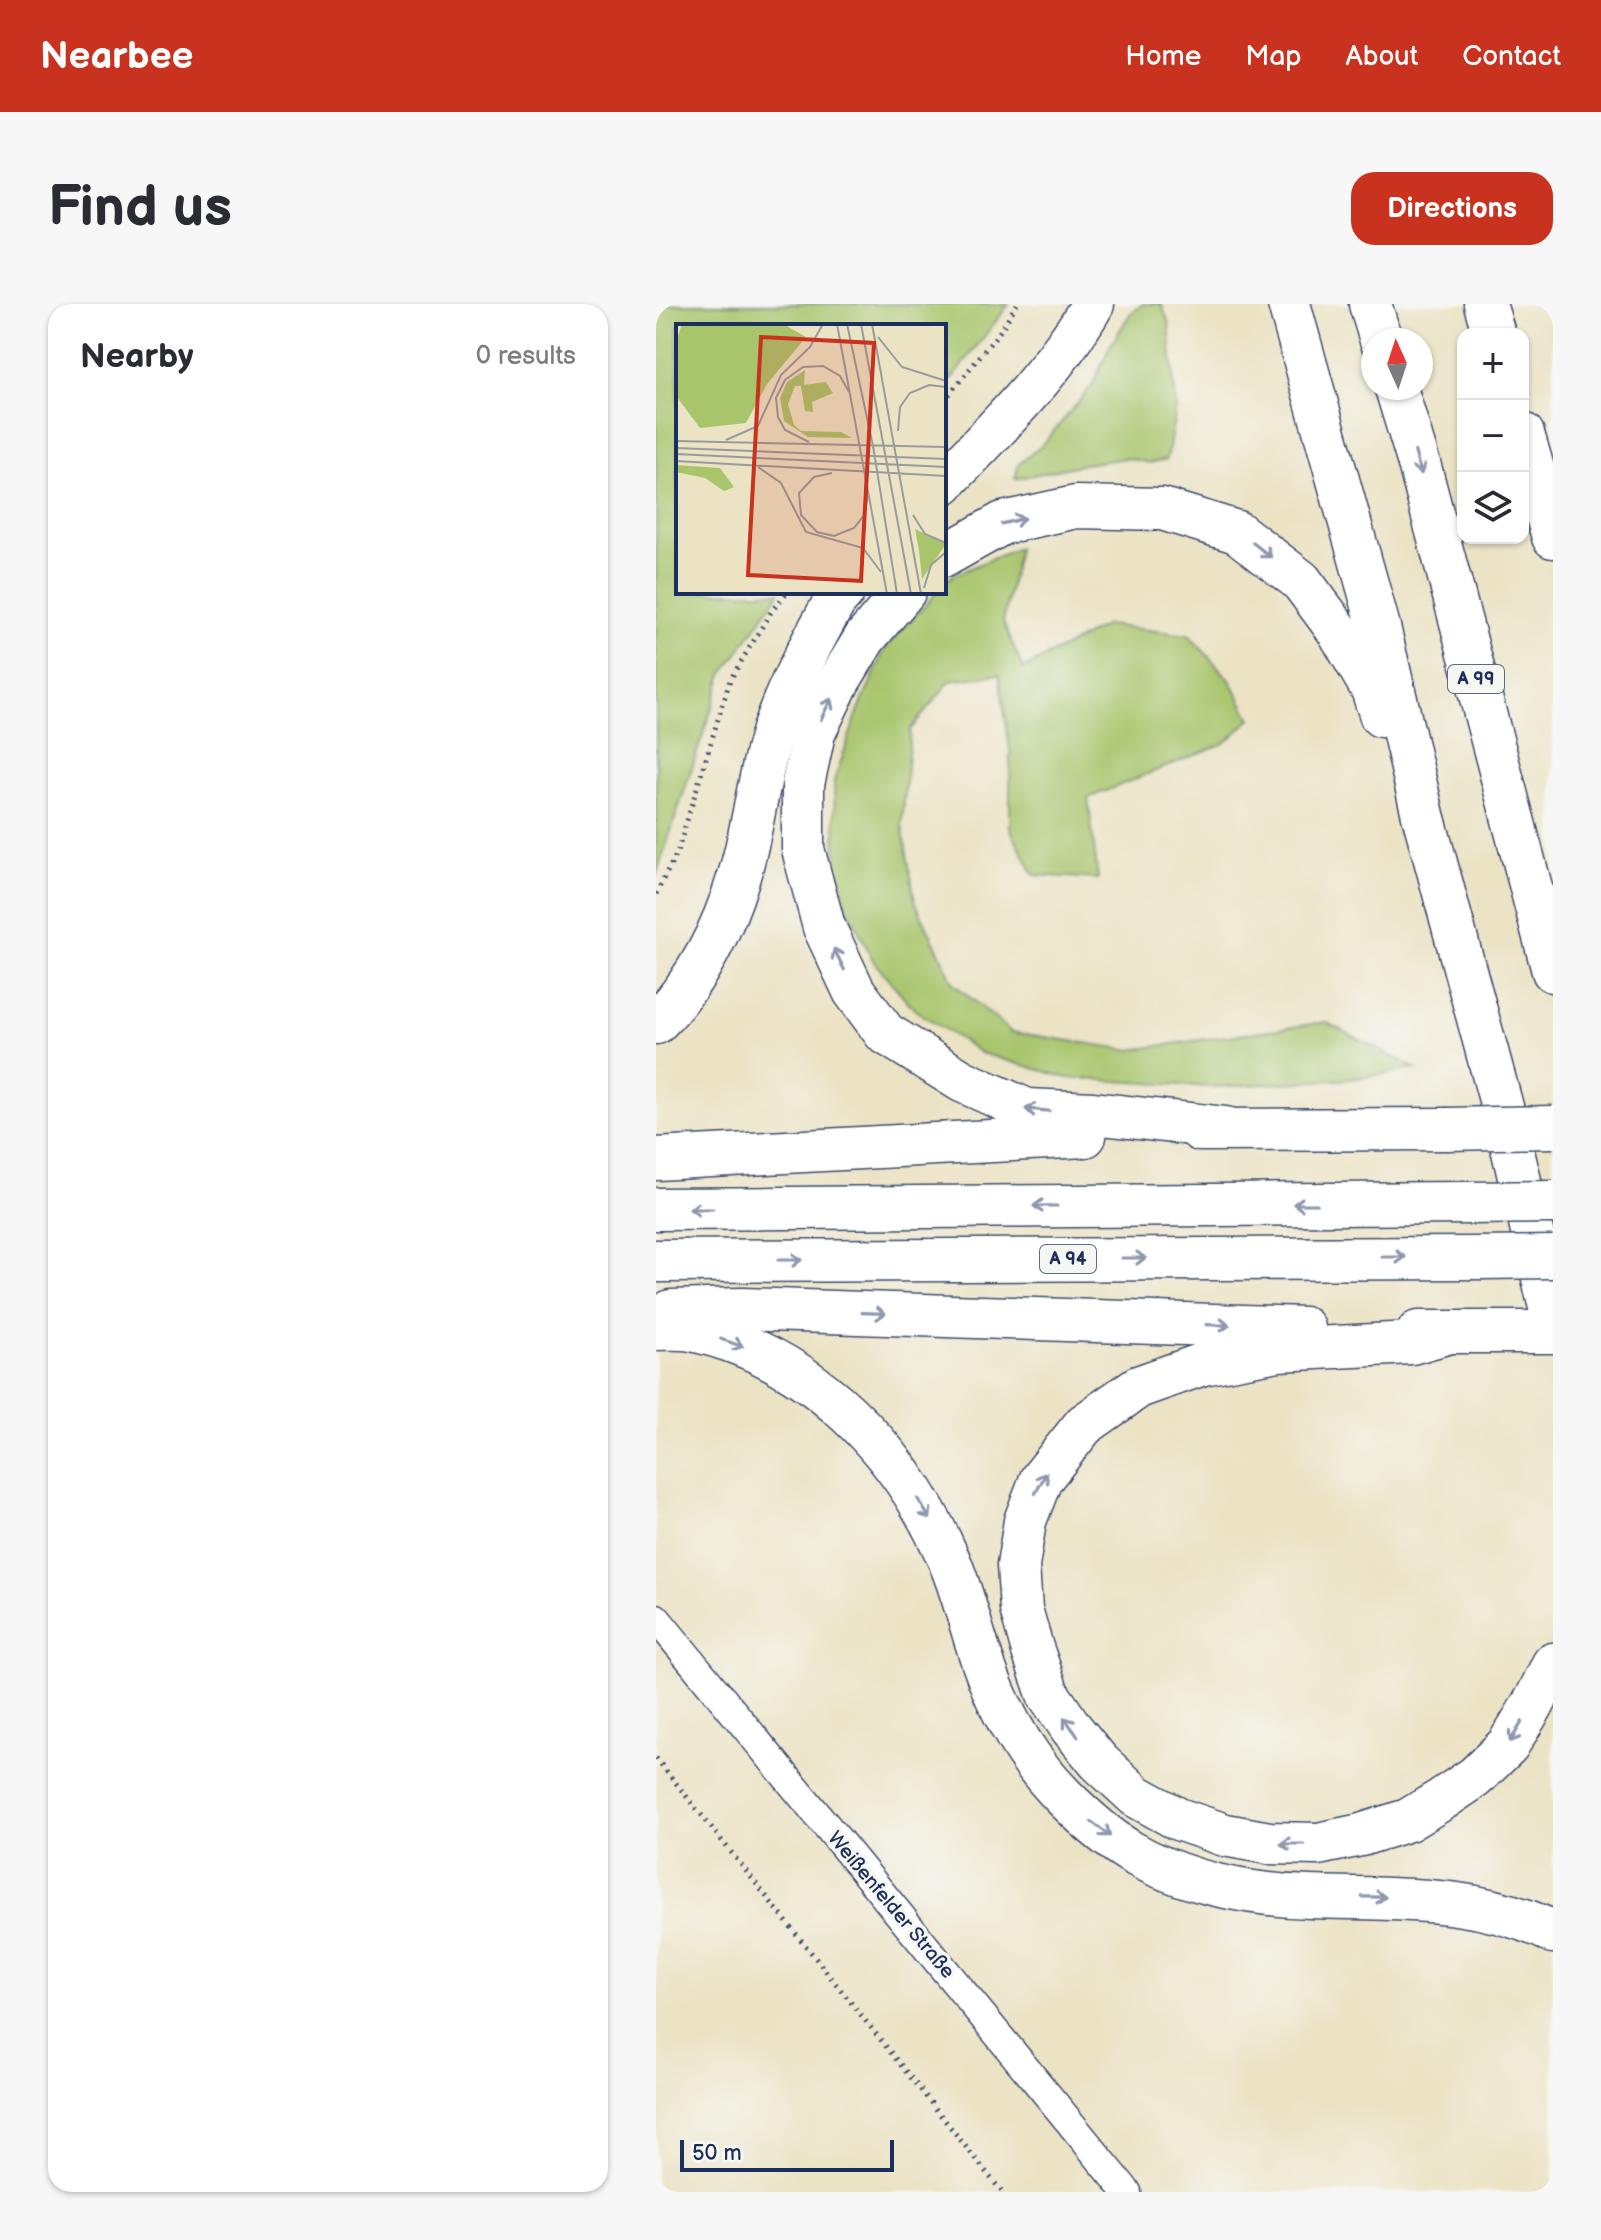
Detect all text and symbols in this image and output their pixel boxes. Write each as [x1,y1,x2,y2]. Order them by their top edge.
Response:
text: Nearbee [40,34,193,79]
text: Home [1125,40,1201,73]
text: Map [1245,40,1302,73]
text: About [1346,40,1418,73]
text: Contact [1462,40,1561,73]
button: Directions [1351,172,1553,245]
text: Find us [48,175,232,242]
inset map [676,324,946,594]
north arrow [1361,328,1433,400]
map controls [1457,328,1529,544]
button: + [1457,328,1529,400]
text: Nearby [80,336,194,377]
text: 0 results [476,341,576,372]
button: − [1457,400,1529,472]
one-way arrow [1412,449,1427,475]
button: layers [1457,472,1529,544]
one-way arrow [1000,513,1026,528]
one-way arrow [1250,542,1272,559]
road number: A 99 [1448,665,1504,693]
one-way arrow [819,697,834,721]
one-way arrow [831,947,846,971]
one-way arrow [1024,1102,1051,1117]
one-way arrow [1292,1196,1319,1212]
one-way arrow [1032,1198,1059,1214]
one-way arrow [688,1201,715,1217]
road number: A 94 [1040,1245,1096,1273]
one-way arrow [1380,1249,1407,1265]
one-way arrow [1120,1251,1147,1266]
one-way arrow [776,1252,803,1268]
one-way arrow [860,1306,887,1321]
one-way arrow [1204,1317,1231,1332]
one-way arrow [719,1336,744,1351]
one-way arrow [1034,1472,1050,1495]
one-way arrow [916,1497,932,1520]
one-way arrow [1063,1717,1080,1738]
one-way arrow [1508,1720,1524,1743]
one-way arrow [1090,1821,1111,1838]
street label: Weißenfelder Straße [822,1827,960,1984]
one-way arrow [1279,1836,1306,1851]
one-way arrow [1360,1890,1387,1905]
scale bar [680,2136,894,2172]
text: 50 m [692,2140,742,2167]

